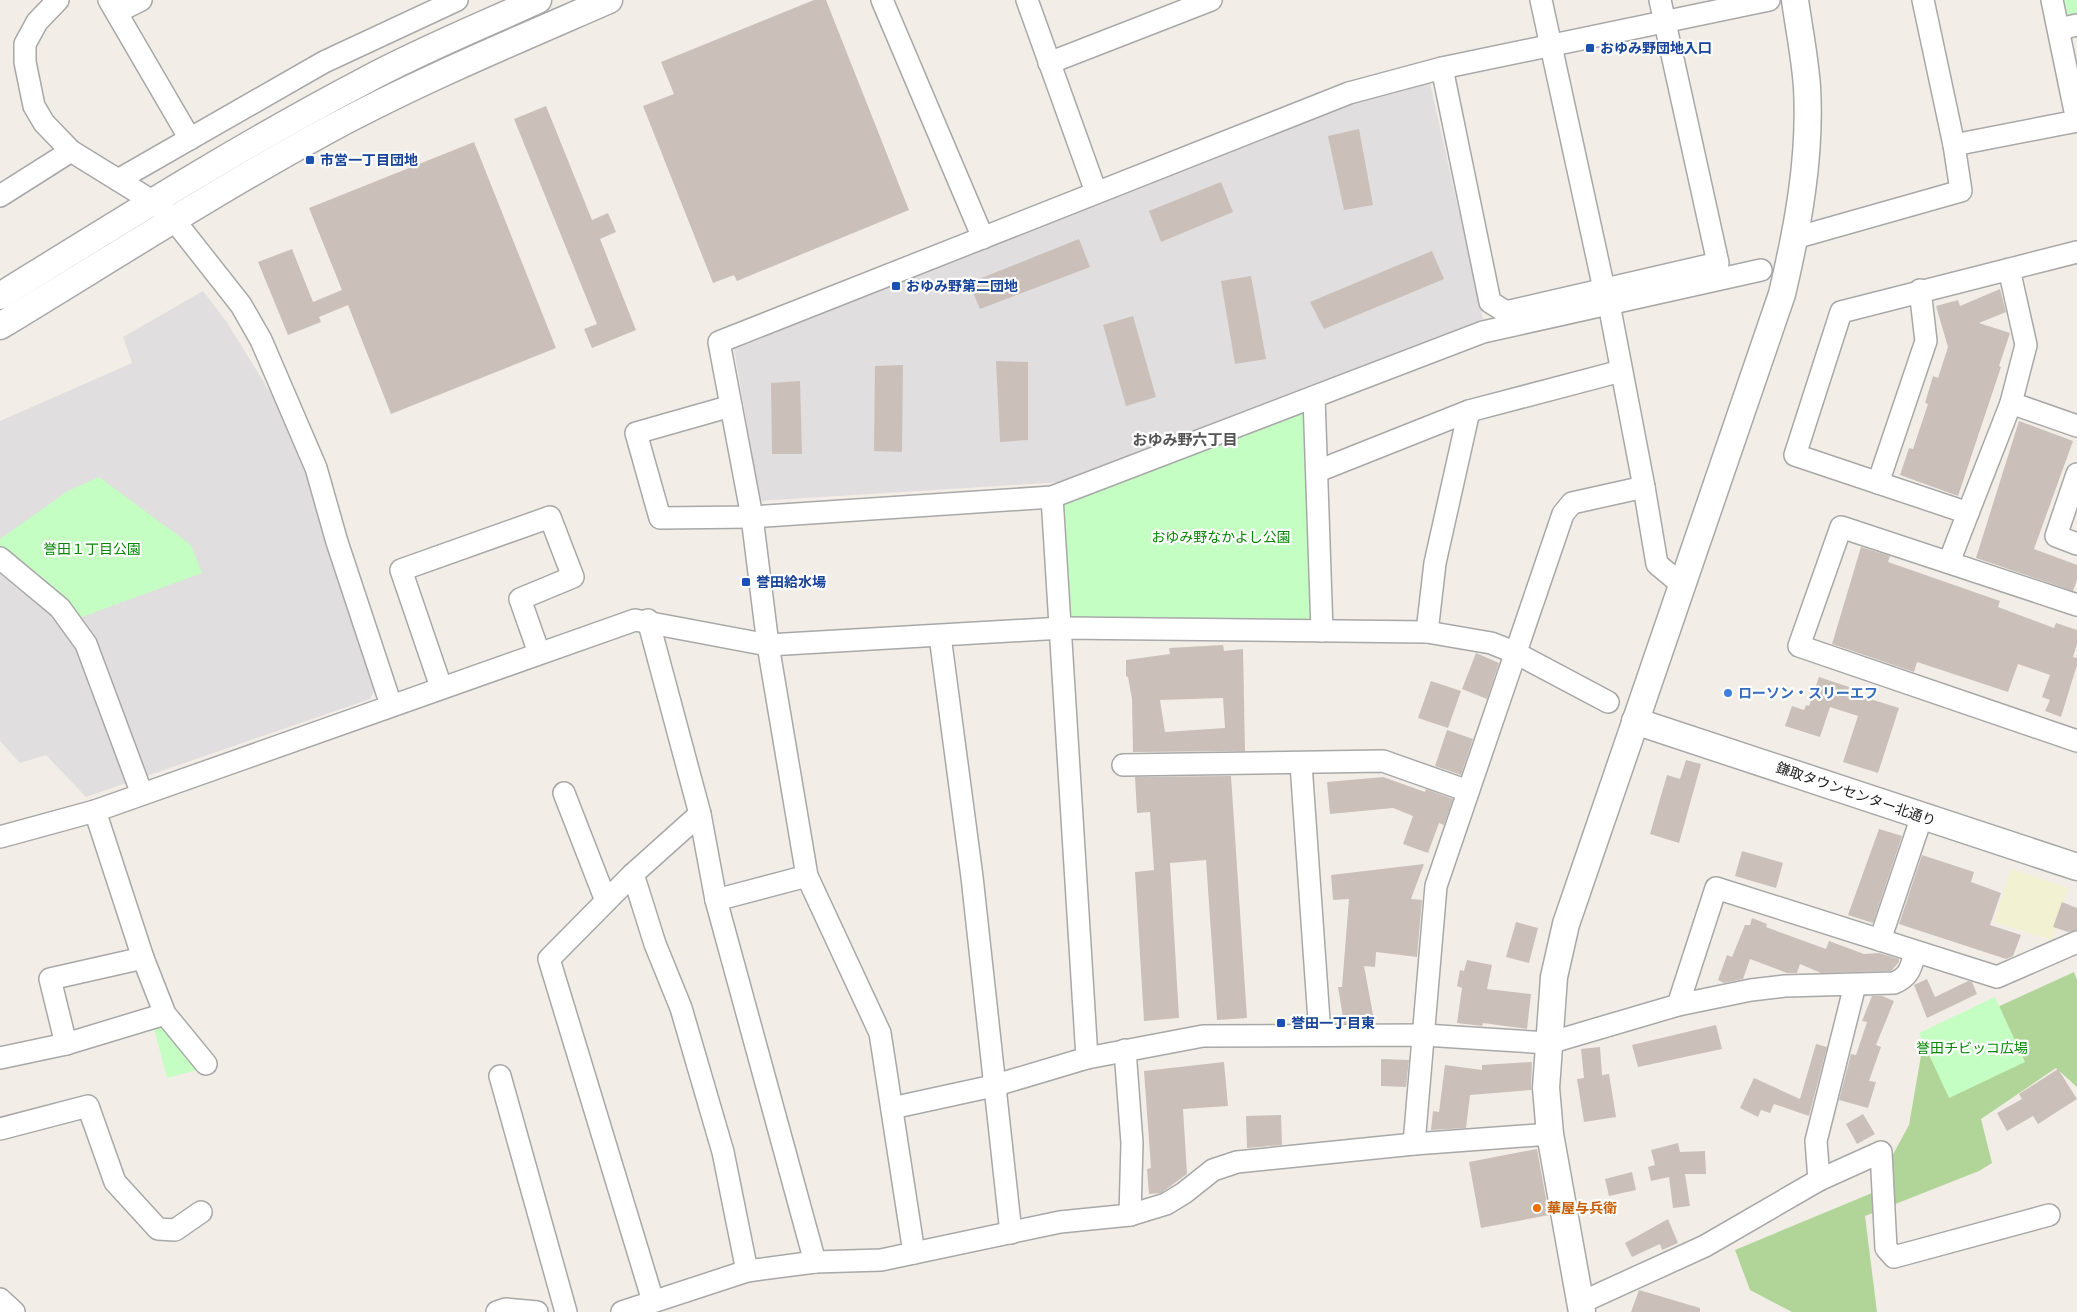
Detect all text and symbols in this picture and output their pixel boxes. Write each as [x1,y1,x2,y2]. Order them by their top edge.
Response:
place label: おゆみ野団地入口 [1600,40,1712,56]
marker: おゆみ野団地入口 [1584,42,1596,54]
place label: 市営一丁目団地 [320,152,418,168]
marker: 市営一丁目団地 [304,154,316,166]
place label: おゆみ野第二団地 [906,278,1018,294]
marker: おゆみ野第二団地 [890,280,902,292]
district label: おゆみ野六丁目 [1132,431,1238,449]
park label: おゆみ野なかよし公園 [1151,529,1291,545]
park label: 誉田１丁目公園 [43,541,141,557]
place label: 誉田給水場 [756,574,826,590]
marker: 誉田給水場 [740,576,752,588]
place label: ローソン・スリーエフ [1738,685,1878,701]
marker: ローソン・スリーエフ [1722,687,1734,699]
street label: 鎌取タウンセンター北通り [1774,759,1938,829]
place label: 誉田一丁目東 [1291,1015,1375,1031]
marker: 誉田一丁目東 [1275,1017,1287,1029]
park label: 誉田チビッコ広場 [1916,1040,2028,1056]
place label: 華屋与兵衛 [1547,1200,1617,1216]
marker: 華屋与兵衛 [1531,1202,1543,1214]

